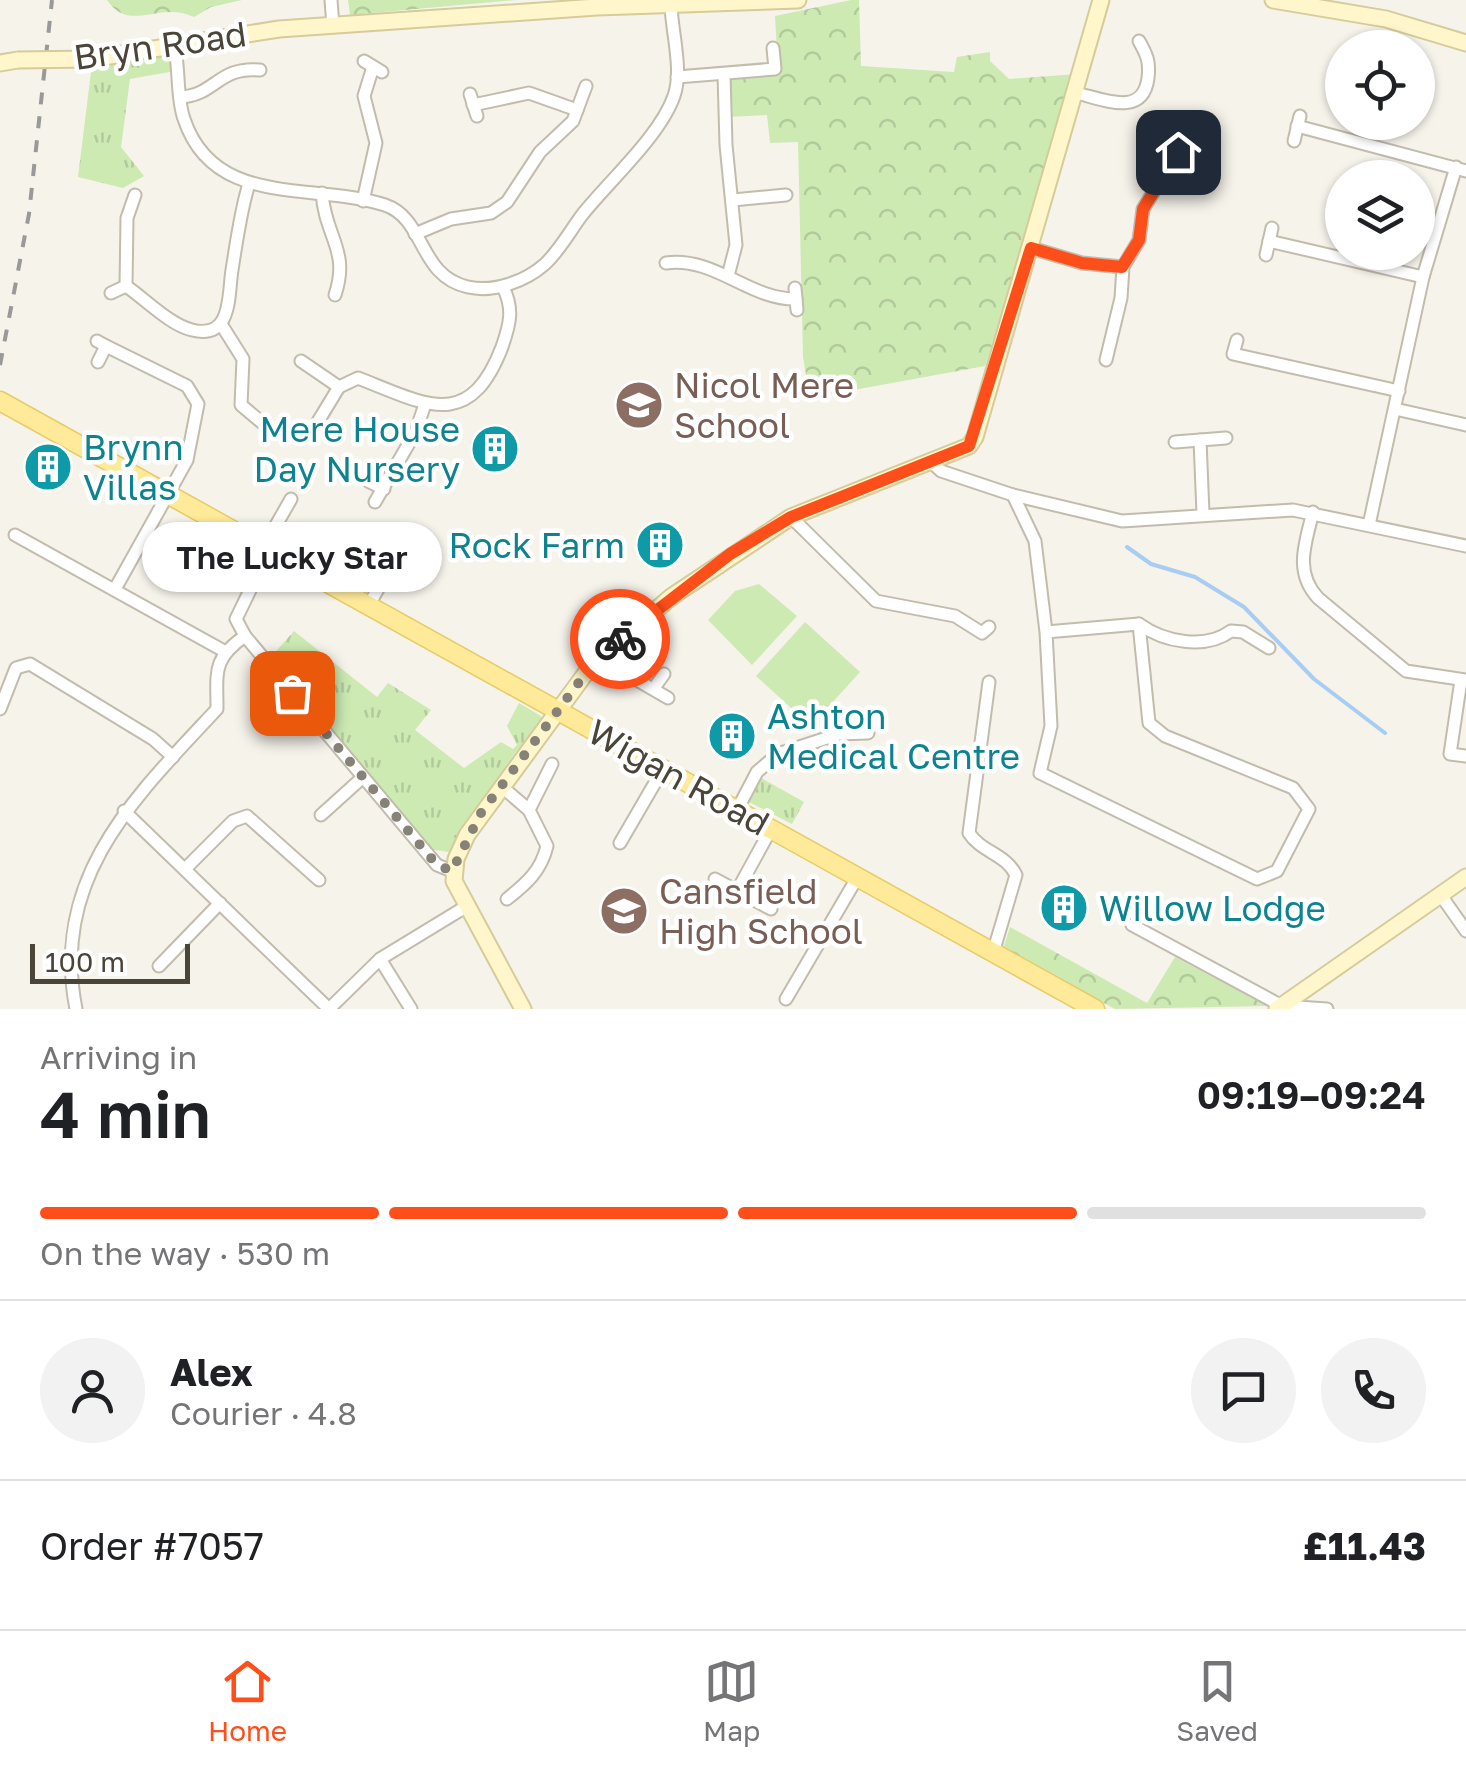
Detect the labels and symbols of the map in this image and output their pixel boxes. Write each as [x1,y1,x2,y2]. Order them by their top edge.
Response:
street label: Bryn Road [71,12,249,78]
pin [1136,110,1221,195]
place label: Nicol Mere School [674,364,854,446]
school or university icon: Nicol Mere School [613,379,665,431]
place label: Mere House Day Nursery [253,408,460,490]
building icon: Mere House Day Nursery [469,423,521,475]
place label: Brynn Villas [83,426,184,508]
building icon: Brynn Villas [22,441,74,493]
building icon: Rock Farm [634,519,686,571]
callout: The Lucky Star [142,523,442,593]
place label: Rock Farm [448,524,625,566]
courier [570,589,670,689]
pin [250,651,335,736]
place label: Ashton Medical Centre [767,695,1020,777]
street label: Wigan Road [581,710,777,844]
building icon: Ashton Medical Centre [706,710,758,762]
place label: Cansfield High School [659,870,863,952]
building icon: Willow Lodge [1038,882,1090,934]
school or university icon: Cansfield High School [598,885,650,937]
place label: Willow Lodge [1099,887,1326,929]
scale bar [30,939,190,984]

